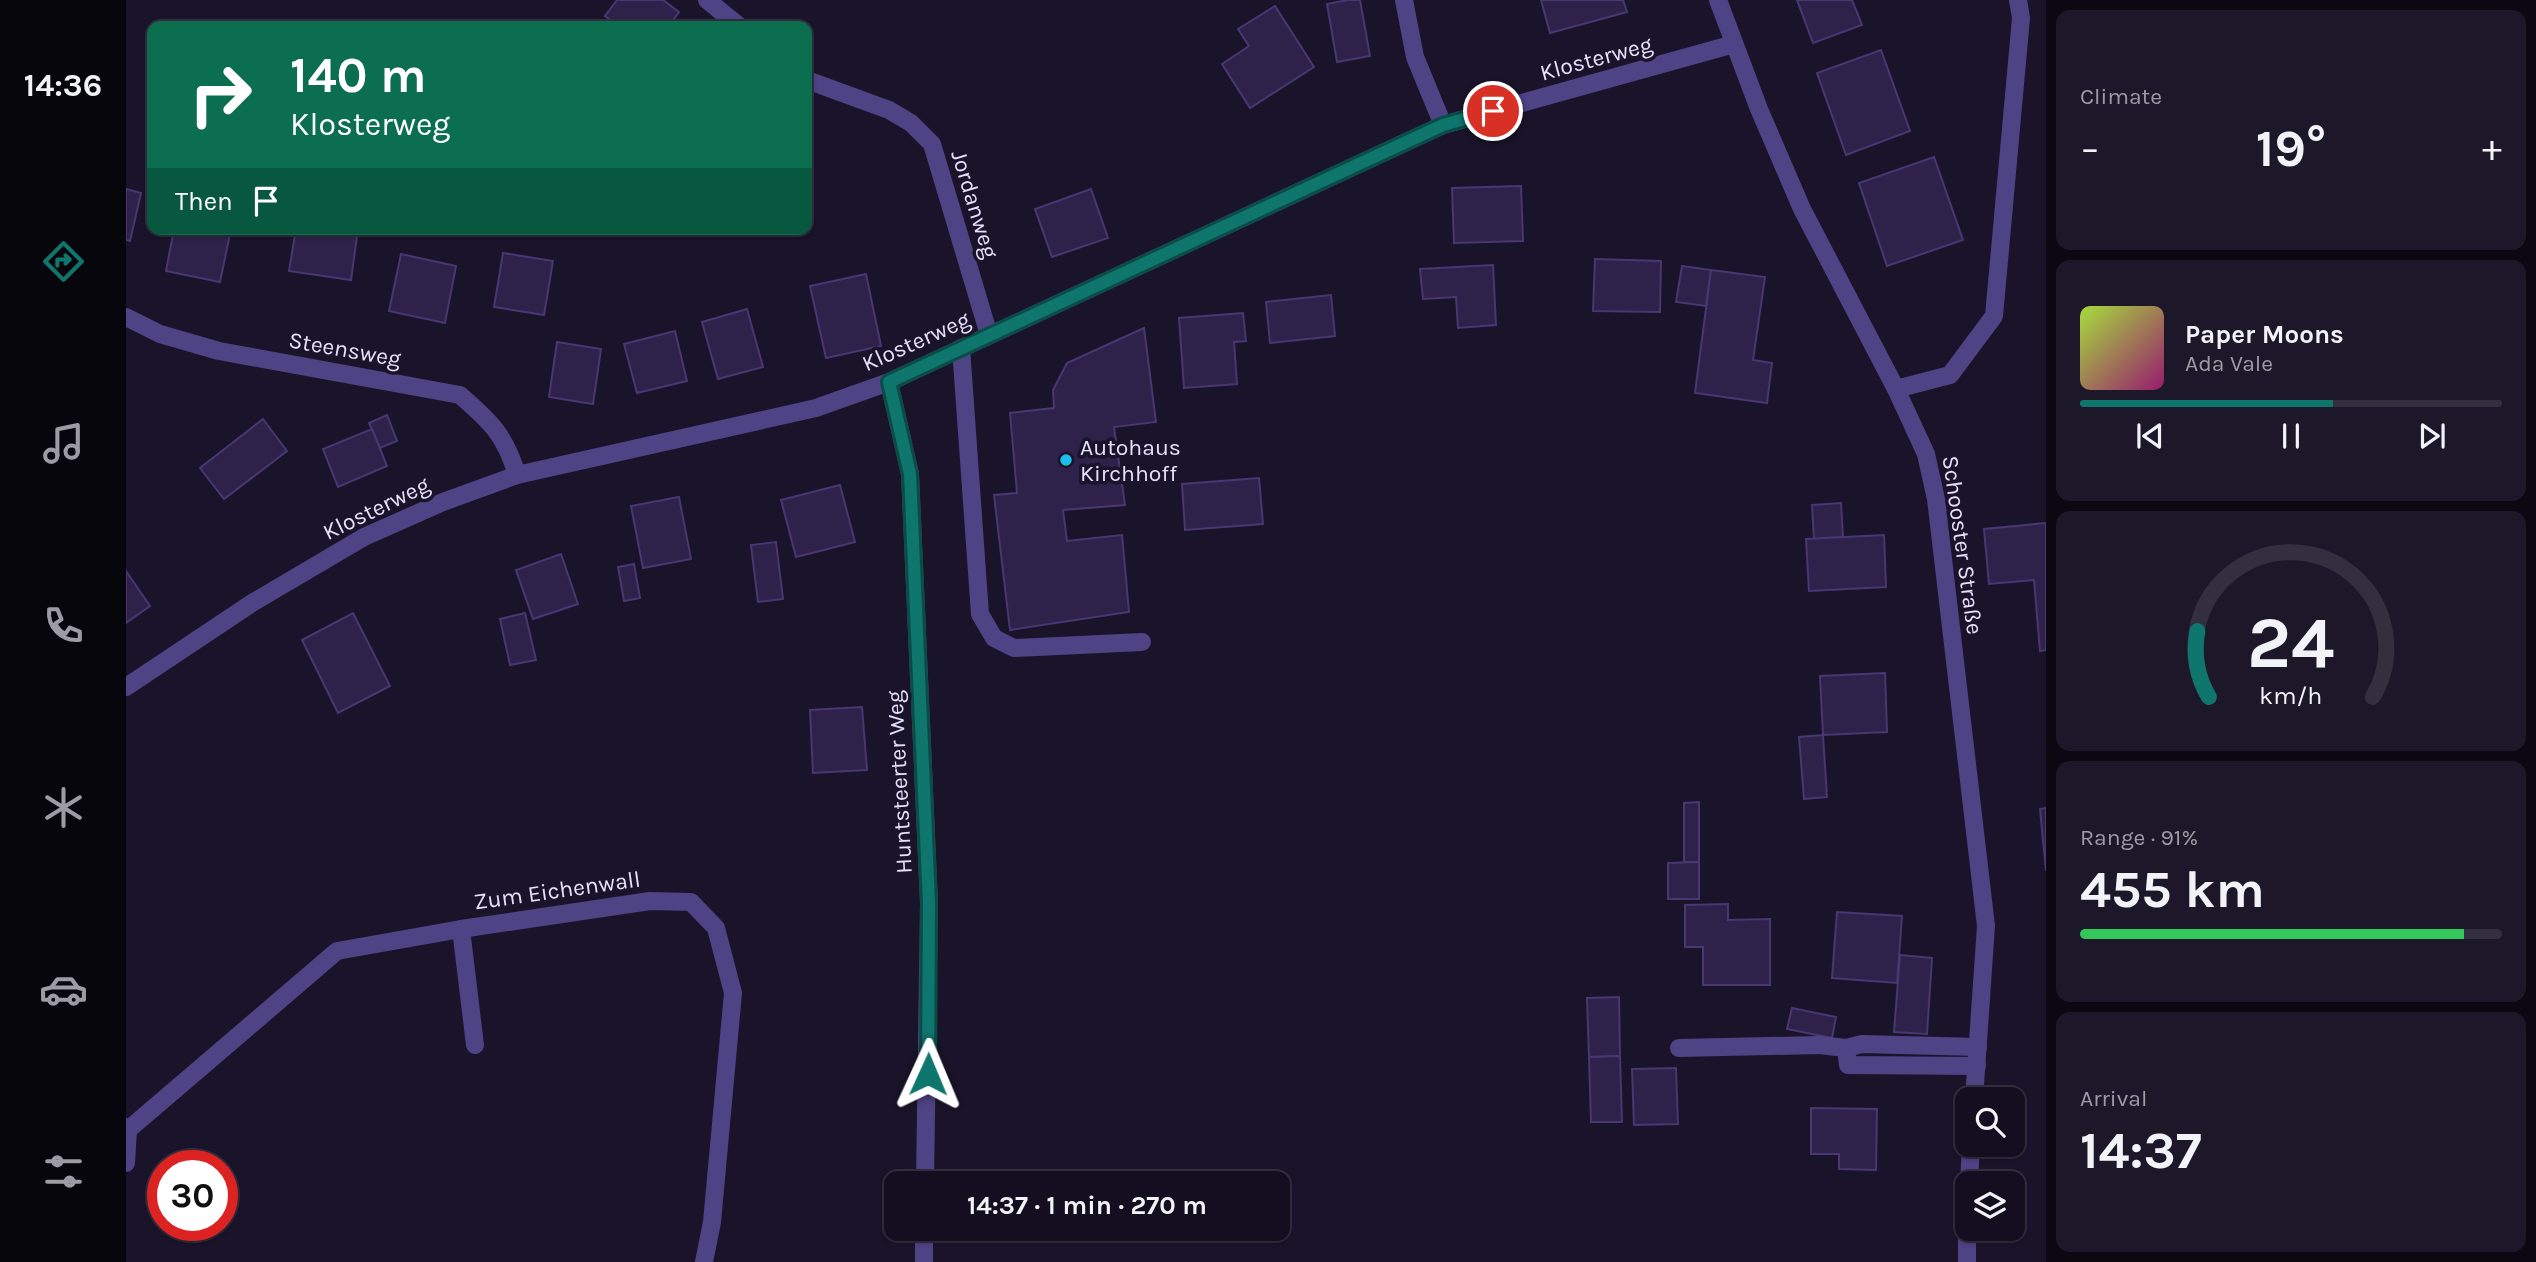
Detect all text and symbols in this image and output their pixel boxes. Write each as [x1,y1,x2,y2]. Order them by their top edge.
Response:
street label: Klosterweg [1537,31,1655,86]
text: 140 m [290,47,427,104]
icon: right [175,49,266,140]
text: 14:36 [24,67,102,104]
pin [1463,81,1523,141]
text: Climate [2080,83,2162,110]
icon: arrive [1474,92,1512,130]
text: Klosterweg [290,106,450,143]
text: 19° [2256,118,2326,179]
text: − [2080,126,2100,171]
text: + [2482,126,2502,171]
street label: Jordanweg [945,147,1004,262]
icon: arrive [247,182,285,220]
text: Then [175,186,233,217]
icon: directions [39,237,88,286]
street label: Klosterweg [858,306,974,377]
text: Paper Moons [2185,319,2344,350]
street label: Steensweg [287,326,403,373]
text: Ada Vale [2185,350,2273,377]
icon: previous [2131,417,2169,455]
icon: pause [2272,417,2310,455]
icon: next [2413,417,2451,455]
icon: music [39,419,88,468]
place label: Autohaus Kirchhoff [1080,434,1181,487]
marker: Autohaus Kirchhoff [1058,452,1074,468]
street label: Schooster Straße [1937,454,1988,636]
street label: Klosterweg [318,471,434,546]
text: 24 [2247,600,2335,685]
icon: phone [39,601,88,650]
text: km/h [2259,681,2323,710]
street label: Huntsteerter Weg [881,690,918,874]
icon: climate [39,783,88,832]
text: Range · 91% [2080,824,2198,851]
text: 455 km [2080,859,2265,920]
street label: Zum Eichenwall [472,865,642,916]
icon: car [39,965,88,1014]
position arrow [891,1037,965,1111]
text: Arrival [2080,1085,2147,1112]
map controls [1955,1087,2025,1241]
button: search [1955,1087,2025,1157]
text: 14:37 [2080,1120,2202,1181]
icon: filters [39,1147,88,1196]
speed limit sign: 30 [147,1150,238,1241]
button: layers [1955,1171,2025,1241]
text: 14:37 · 1 min · 270 m [967,1190,1207,1221]

